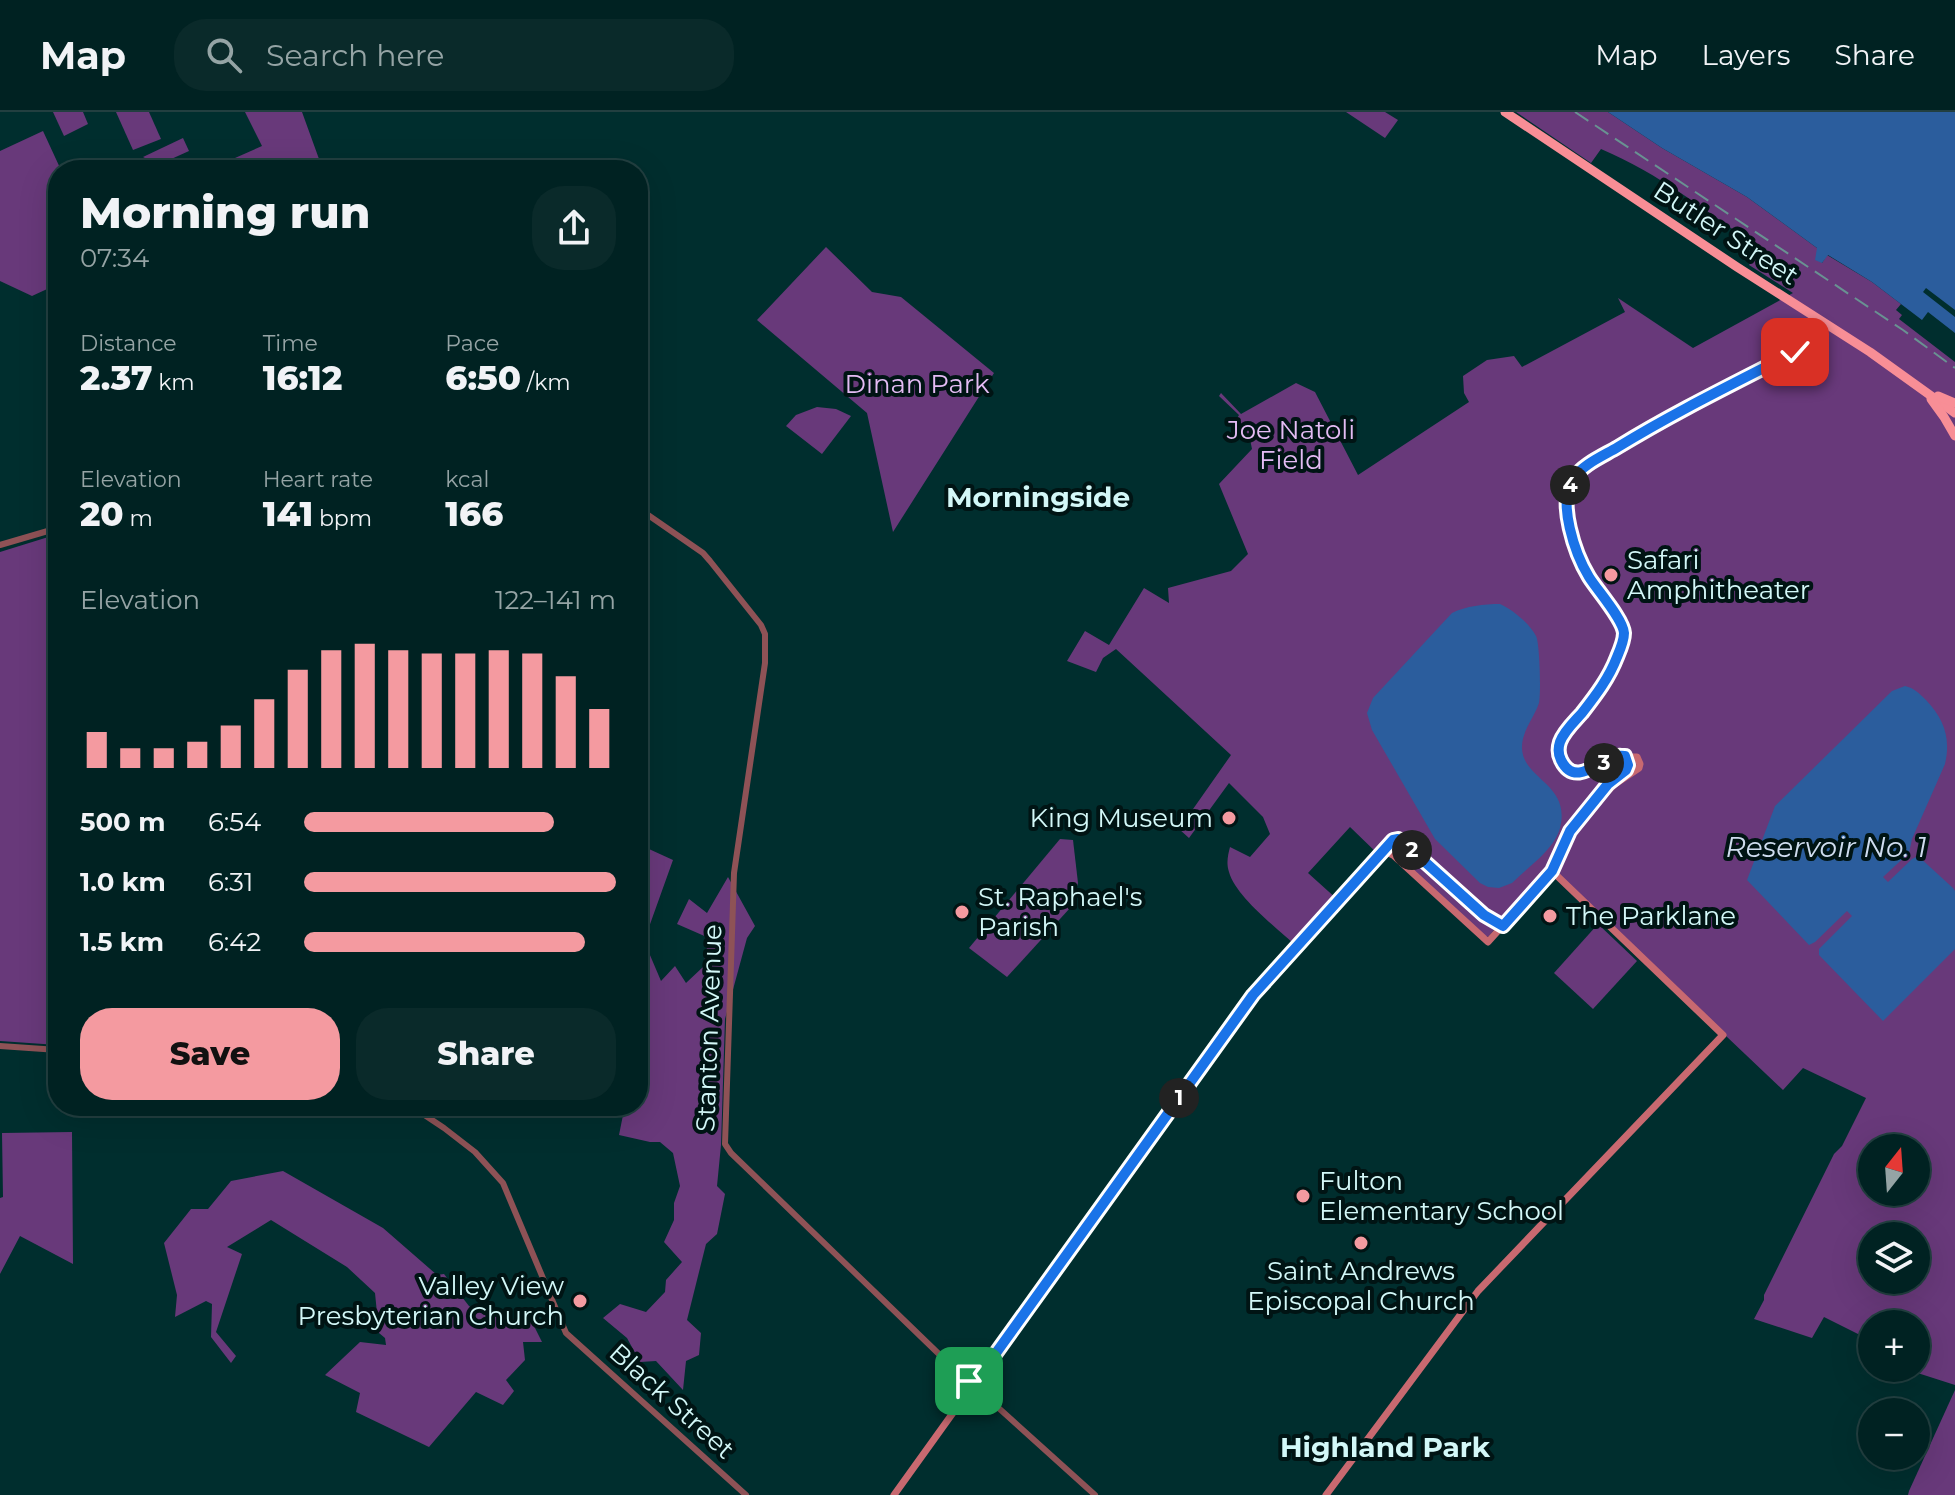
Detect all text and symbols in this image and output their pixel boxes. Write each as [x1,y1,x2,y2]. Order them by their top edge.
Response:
search box [174,19,734,91]
text: Map [40,32,126,79]
icon: search [202,33,246,77]
text: Search here [266,37,444,74]
text: Map [1595,38,1658,72]
text: Layers [1702,38,1791,72]
text: Share [1835,38,1915,72]
street label: Butler Street [1648,174,1804,292]
text: Morning run [80,185,370,239]
button: share [532,186,616,270]
text: 07:34 [80,242,149,274]
pin [1761,318,1829,386]
text: Distance [80,330,177,357]
text: Time [263,330,318,357]
text: Pace [445,330,499,357]
icon: check [1773,330,1817,374]
text: 2.37 [80,357,152,399]
text: 16:12 [263,357,342,399]
text: 6:50 [445,357,521,399]
park label: Dinan Park [844,368,990,400]
text: km [152,369,195,396]
text: /km [521,369,571,396]
park label: Joe Natoli Field [1226,414,1355,476]
pin: 4 [1550,465,1590,505]
text: Elevation [80,466,182,493]
text: Heart rate [263,466,373,493]
text: kcal [445,466,489,493]
text: 4 [1562,471,1578,498]
district label: Morningside [946,480,1130,514]
text: 20 [80,493,124,535]
text: 141 [263,493,313,535]
text: 166 [445,493,503,535]
text: m [124,505,153,532]
text: bpm [313,505,372,532]
place label: Safari Amphitheater [1627,544,1810,606]
marker: Safari Amphitheater [1602,566,1620,584]
text: Elevation [80,584,200,616]
text: 122–141 m [495,584,616,616]
pin: 3 [1584,743,1624,783]
text: 3 [1597,749,1611,776]
place label: King Museum [1030,802,1213,834]
text: 500 m [80,806,165,838]
text: 6:54 [208,806,261,838]
marker: King Museum [1220,809,1238,827]
pin: 2 [1392,830,1432,870]
water label: Reservoir No. 1 [1725,830,1927,864]
text: 2 [1406,836,1418,863]
text: 1.0 km [80,866,166,898]
text: 6:31 [208,866,253,898]
place label: St. Raphael's Parish [978,881,1142,943]
place label: The Parklane [1566,900,1736,932]
marker: St. Raphael's Parish [953,903,971,921]
marker: The Parklane [1541,907,1559,925]
street label: Stanton Avenue [689,924,729,1132]
text: 1.5 km [80,926,164,958]
text: 6:42 [208,926,261,958]
button: Save [80,1008,340,1100]
button: Share [356,1008,616,1100]
pin: 1 [1159,1078,1199,1118]
text: 1 [1175,1084,1183,1111]
north arrow [1858,1134,1930,1206]
map controls [1858,1134,1930,1470]
place label: Fulton Elementary School [1319,1165,1564,1227]
marker: Fulton Elementary School [1294,1187,1312,1205]
button: layers [1858,1222,1930,1294]
marker: Saint Andrews Episcopal Church [1352,1234,1370,1252]
place label: Saint Andrews Episcopal Church [1247,1255,1475,1317]
place label: Valley View Presbyterian Church [298,1270,564,1332]
marker: Valley View Presbyterian Church [571,1292,589,1310]
button: + [1858,1310,1930,1382]
street label: Black Street [603,1336,741,1466]
pin [935,1347,1003,1415]
icon: arrive [947,1359,991,1403]
button: − [1858,1398,1930,1470]
district label: Highland Park [1280,1430,1491,1464]

